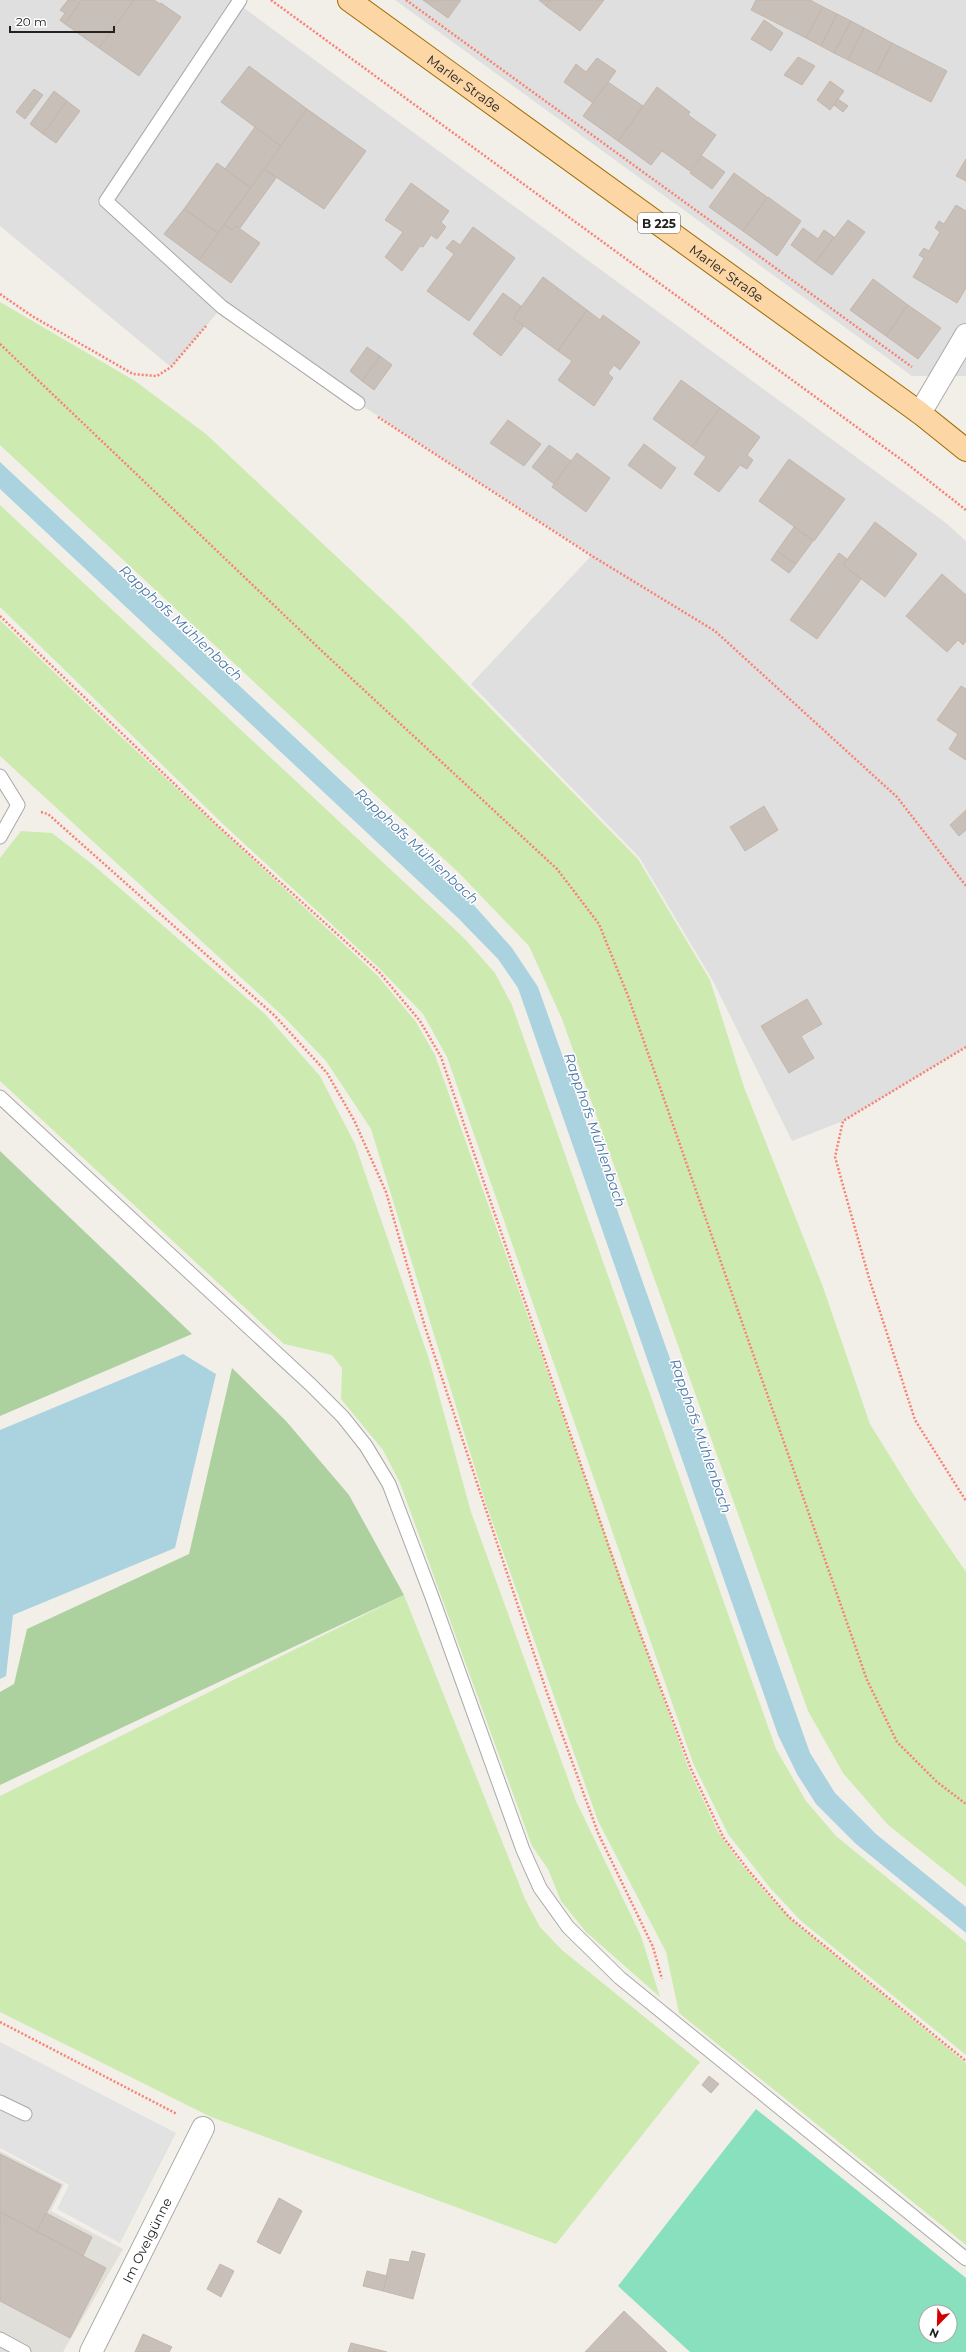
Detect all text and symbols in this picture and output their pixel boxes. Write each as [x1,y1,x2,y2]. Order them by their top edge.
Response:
scale bar [10,8,114,34]
text: 20 m [16,14,47,29]
street label: Marler Straße [424,51,504,115]
road number: B 225 [638,213,680,233]
street label: Marler Straße [686,241,767,305]
water label: Rapphofs Mühlenbach [116,561,246,685]
water label: Rapphofs Mühlenbach [352,784,482,908]
water label: Rapphofs Mühlenbach [560,1050,630,1210]
water label: Rapphofs Mühlenbach [666,1356,736,1516]
street label: Im Ovelgünne [119,2195,175,2286]
north arrow [918,2304,958,2344]
text: N [927,2325,941,2341]

